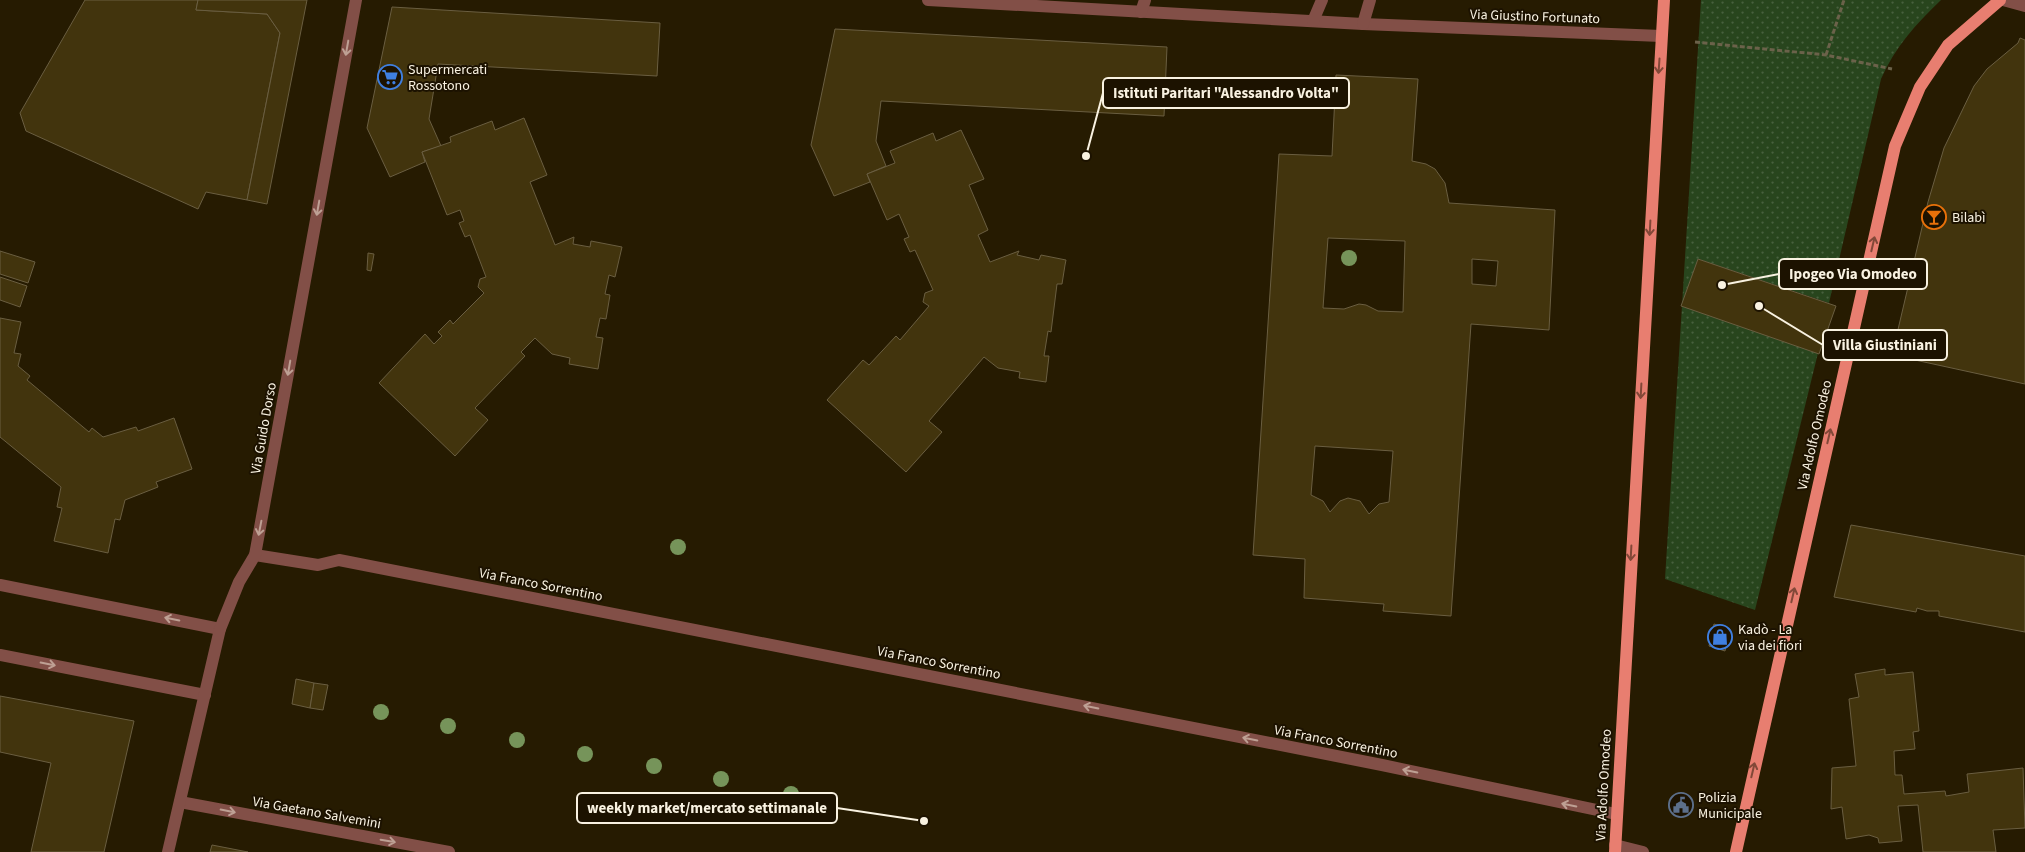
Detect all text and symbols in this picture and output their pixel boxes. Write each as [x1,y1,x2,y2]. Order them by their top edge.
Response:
street label: Via Giustino Fortunato [1470,5,1600,29]
one-way arrow [342,40,351,56]
one-way arrow [1655,58,1664,74]
place label: Supermercati Rossotono [408,60,487,96]
supermarket icon: Supermercati Rossotono [377,64,403,90]
callout: Istituti Paritari "Alessandro Volta" [1103,78,1349,108]
text: Istituti Paritari "Alessandro Volta" [1113,83,1339,104]
one-way arrow [313,199,322,215]
bar icon: Bilabì [1921,204,1947,230]
place label: Bilabì [1952,208,1986,228]
one-way arrow [1645,220,1654,236]
one-way arrow [1869,236,1878,252]
callout: Ipogeo Via Omodeo [1779,259,1927,289]
text: Ipogeo Via Omodeo [1789,264,1917,285]
callout: Villa Giustiniani [1823,330,1947,360]
text: Villa Giustiniani [1832,335,1937,356]
one-way arrow [284,359,293,375]
street label: Via Adolfo Omodeo [1793,378,1837,492]
street label: Via Guido Dorso [246,381,282,476]
one-way arrow [1636,382,1645,398]
one-way arrow [1825,429,1834,445]
one-way arrow [254,519,264,535]
one-way arrow [1627,545,1636,561]
street label: Via Franco Sorrentino [477,563,604,607]
one-way arrow [1789,587,1798,603]
one-way arrow [164,614,180,623]
place label: Kadò - La via dei fiori [1738,620,1802,656]
shop icon: Kadò - La via dei fiori [1707,624,1733,650]
street label: Via Franco Sorrentino [875,641,1002,685]
one-way arrow [39,660,55,669]
one-way arrow [1083,702,1099,712]
street label: Via Franco Sorrentino [1272,720,1399,764]
street label: Via Adolfo Omodeo [1591,729,1617,842]
one-way arrow [1243,734,1259,743]
one-way arrow [1749,763,1759,779]
one-way arrow [1402,766,1418,775]
place label: Polizia Municipale [1698,788,1762,824]
street label: Via Gaetano Salvemini [251,792,383,834]
public building icon: Polizia Municipale [1668,792,1694,818]
callout: weekly market/mercato settimanale [577,793,837,823]
text: weekly market/mercato settimanale [587,798,827,819]
one-way arrow [1561,799,1577,809]
one-way arrow [219,807,235,816]
one-way arrow [379,836,395,846]

